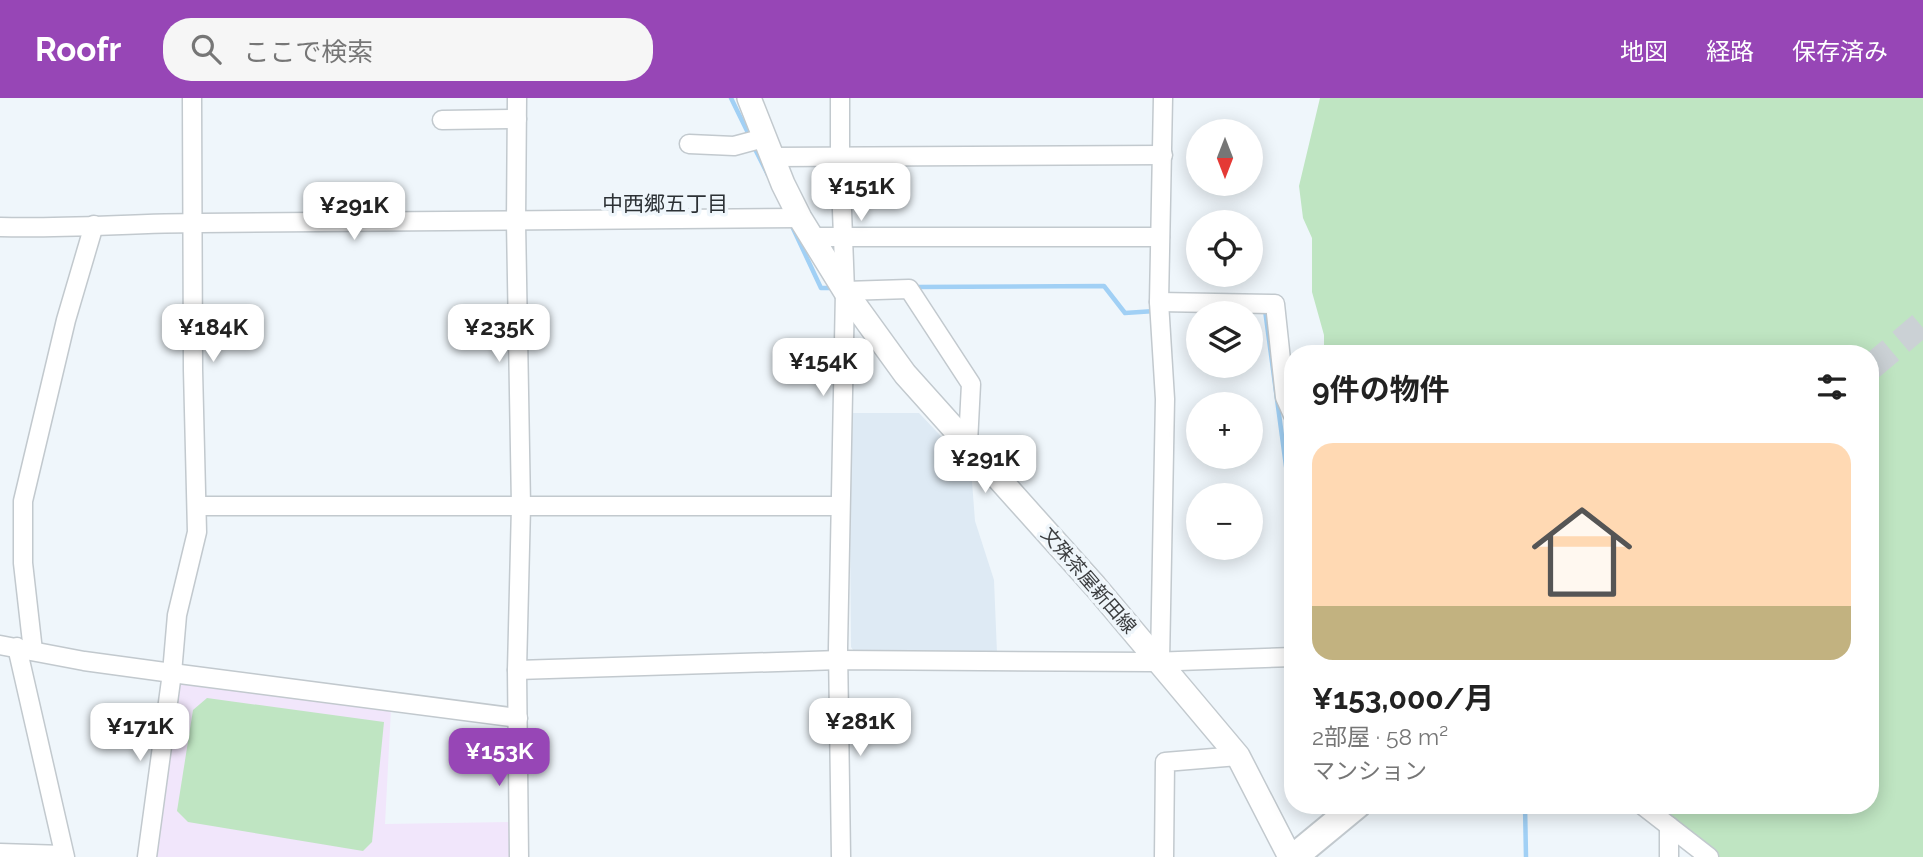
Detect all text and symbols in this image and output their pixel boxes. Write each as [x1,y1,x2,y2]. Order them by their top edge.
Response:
search box [163,18,653,81]
text: Roofr [35,30,121,69]
icon: search [187,30,225,68]
text: ここで検索 [243,37,373,67]
text: 地図 [1620,37,1668,66]
text: 経路 [1706,37,1754,66]
text: 保存済み [1792,37,1888,66]
north arrow [1186,119,1264,196]
map controls [1186,119,1263,560]
pin: ¥151K [812,164,910,223]
text: ¥151K [827,172,895,199]
pin: ¥291K [305,183,403,242]
text: ¥291K [319,191,389,218]
district label: 中西郷五丁目 [602,191,728,216]
button: locate [1186,210,1263,287]
button: layers [1186,301,1263,378]
pin: ¥184K [164,304,262,364]
pin: ¥235K [450,304,548,364]
text: ¥184K [178,313,248,340]
text: ¥235K [464,313,534,340]
pin: ¥154K [774,338,872,398]
text: ¥154K [788,347,858,374]
icon: filters [1813,368,1851,406]
text: 9件の物件 [1312,372,1450,407]
button: + [1186,392,1263,469]
pin: ¥291K [936,436,1034,495]
text: ¥291K [950,444,1020,471]
button: − [1186,483,1263,560]
icon: home [1519,489,1645,615]
street label: 文殊茶屋新田線 [1037,523,1141,637]
text: ¥153,000/月 [1312,681,1494,716]
pin: ¥281K [811,698,909,758]
pin: ¥171K [91,704,189,763]
text: ¥281K [825,707,895,734]
text: ¥171K [106,712,174,739]
text: 2部屋 · 58 m² [1312,723,1448,750]
pin: ¥153K [450,728,548,788]
text: ¥153K [465,737,533,764]
text: マンション [1312,757,1427,784]

